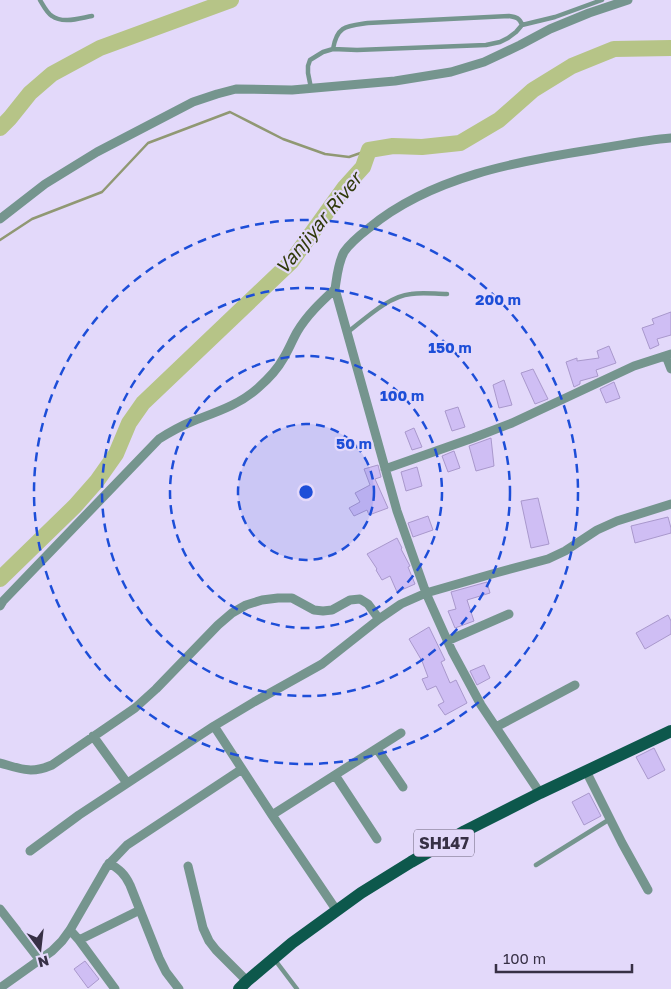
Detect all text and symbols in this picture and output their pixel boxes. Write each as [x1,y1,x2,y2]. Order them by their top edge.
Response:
water label: Vanjiyar River [270,166,368,278]
text: 200 m [475,290,521,308]
text: 150 m [428,338,472,356]
text: 100 m [380,386,424,404]
text: 50 m [336,434,372,452]
centre of rings [297,483,315,501]
road number: SH147 [414,830,474,856]
north arrow [15,924,65,974]
scale bar [496,942,632,974]
text: 100 m [503,949,546,967]
text: N [36,952,51,972]

